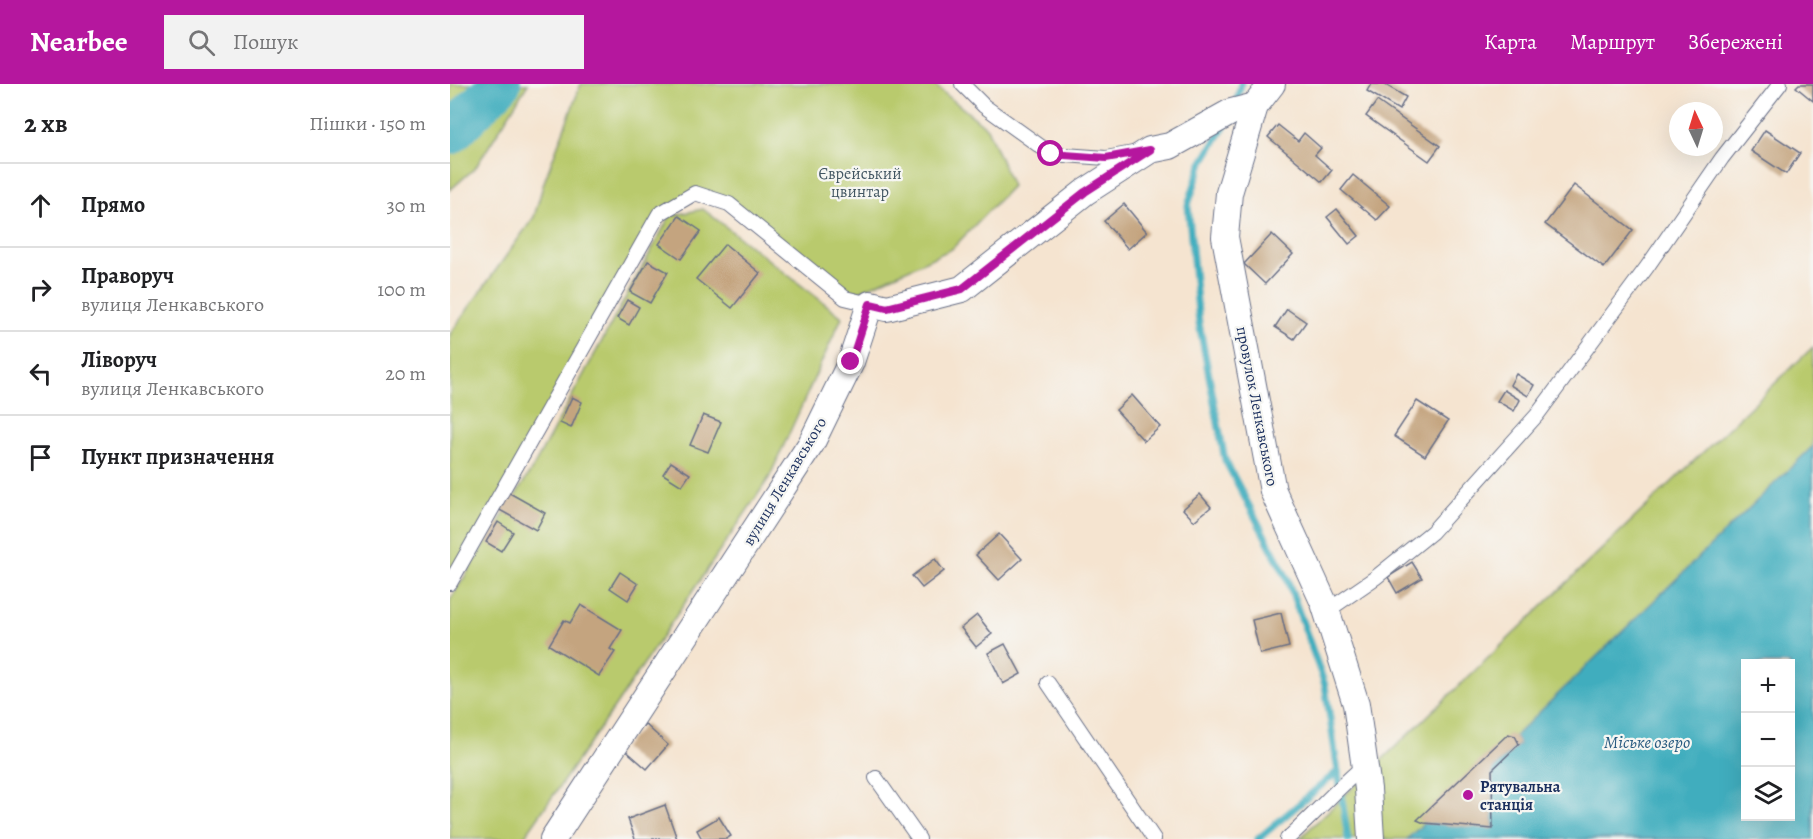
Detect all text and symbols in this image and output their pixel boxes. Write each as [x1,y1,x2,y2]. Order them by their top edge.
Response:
search box [164,15,584,69]
text: Nearbee [30,23,128,61]
icon: search [185,26,218,59]
text: Пошук [233,27,298,57]
text: Карта [1484,28,1537,56]
text: Маршрут [1570,28,1655,56]
text: Збережені [1688,28,1783,56]
north arrow [1669,102,1723,156]
text: 2 хв [24,106,68,141]
text: Пішки · 150 m [309,110,426,137]
route start [1037,140,1063,166]
park label: Єврейський цвинтар [818,163,902,203]
icon: ahead [24,189,57,222]
text: Прямо [81,190,145,220]
text: 30 m [386,192,426,219]
text: Праворуч [81,261,174,291]
icon: right [24,273,57,306]
text: 100 m [377,276,426,303]
text: вулиця Ленкавського [81,291,264,318]
street label: провулок Ленкавського [1231,324,1283,488]
text: Ліворуч [81,345,157,375]
route end [837,348,863,374]
icon: left [24,357,57,390]
text: 20 m [385,360,426,387]
text: вулиця Ленкавського [81,375,264,402]
street label: вулиця Ленкавського [738,413,832,550]
icon: arrive [24,441,57,474]
text: Пункт призначення [81,442,274,472]
map controls [1741,659,1795,821]
button: + [1741,659,1795,713]
button: − [1741,713,1795,767]
water label: Міське озеро [1604,730,1690,754]
button: layers [1741,767,1795,821]
place label: Рятувальна станція [1480,776,1561,816]
marker: Рятувальна станція [1461,788,1475,802]

